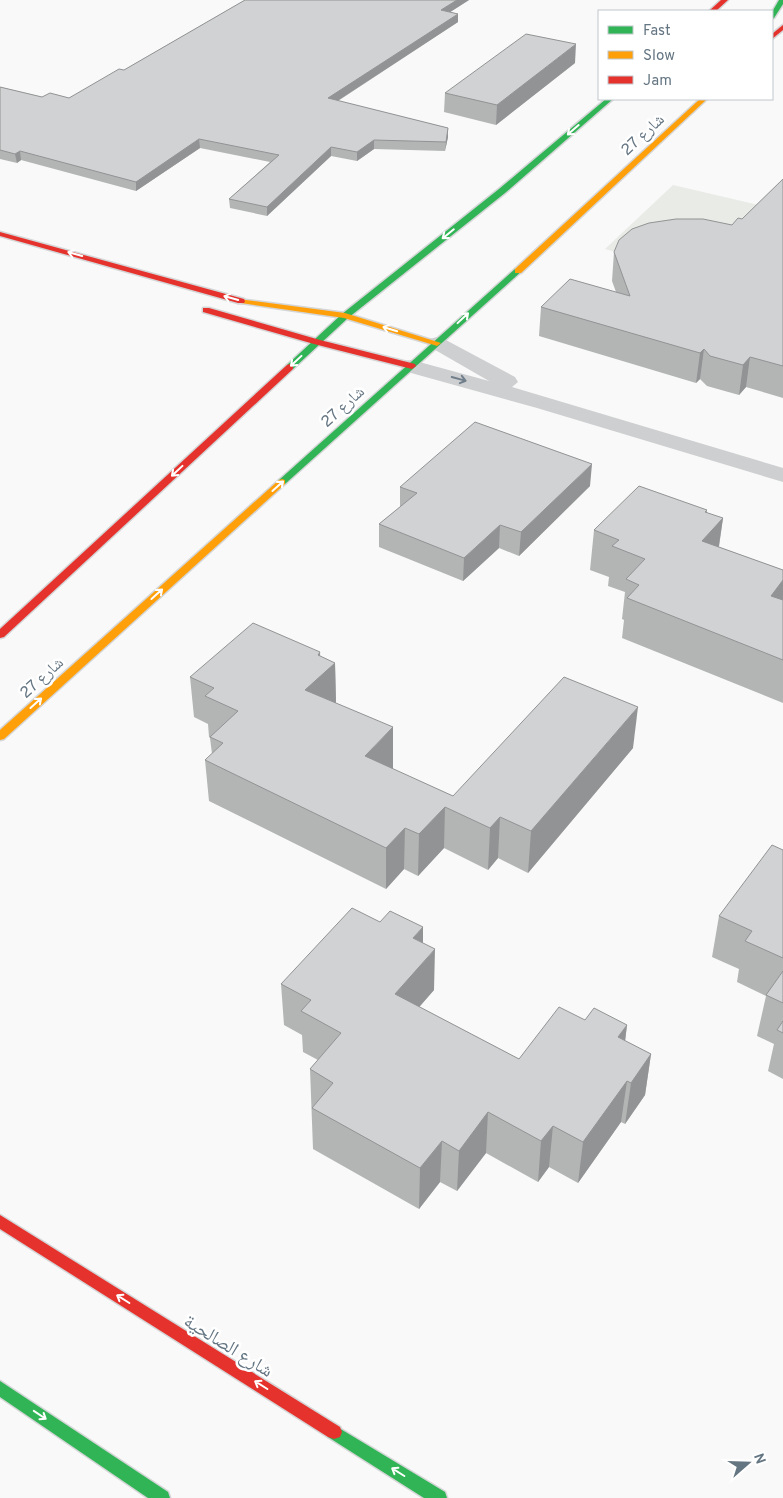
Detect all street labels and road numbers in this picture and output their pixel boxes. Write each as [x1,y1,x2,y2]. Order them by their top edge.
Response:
street label: شارع 27 [617,110,669,161]
street label: شارع 27 [317,383,369,432]
street label: شارع 27 [16,654,68,703]
street label: شارع الصالحية [179,1310,277,1384]

